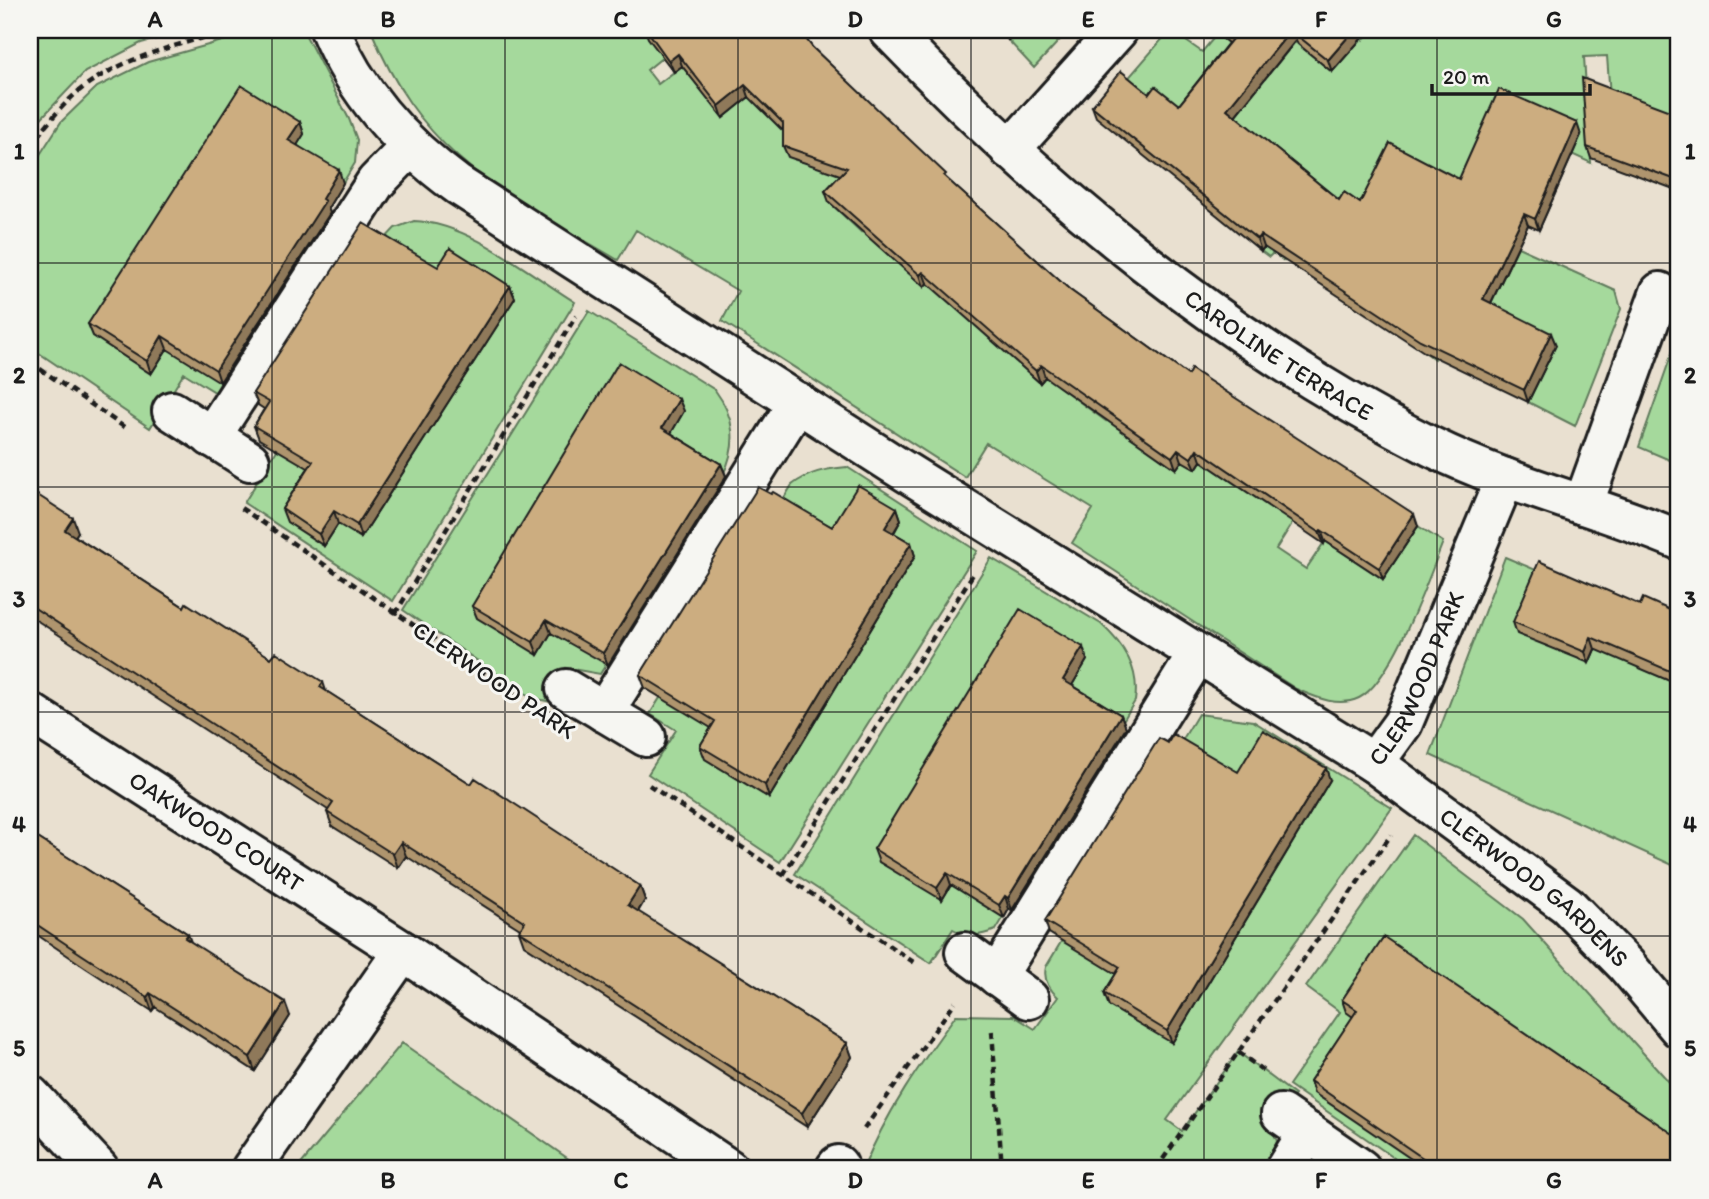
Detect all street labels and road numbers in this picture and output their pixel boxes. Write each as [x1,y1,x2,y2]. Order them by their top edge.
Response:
street label: CAROLINE TERRACE [1179,283,1378,427]
street label: CLERWOOD PARK [1362,587,1470,771]
street label: CLERWOOD PARK [407,614,581,745]
street label: OAKWOOD COURT [124,765,310,898]
street label: CLERWOOD GARDENS [1434,801,1635,973]

